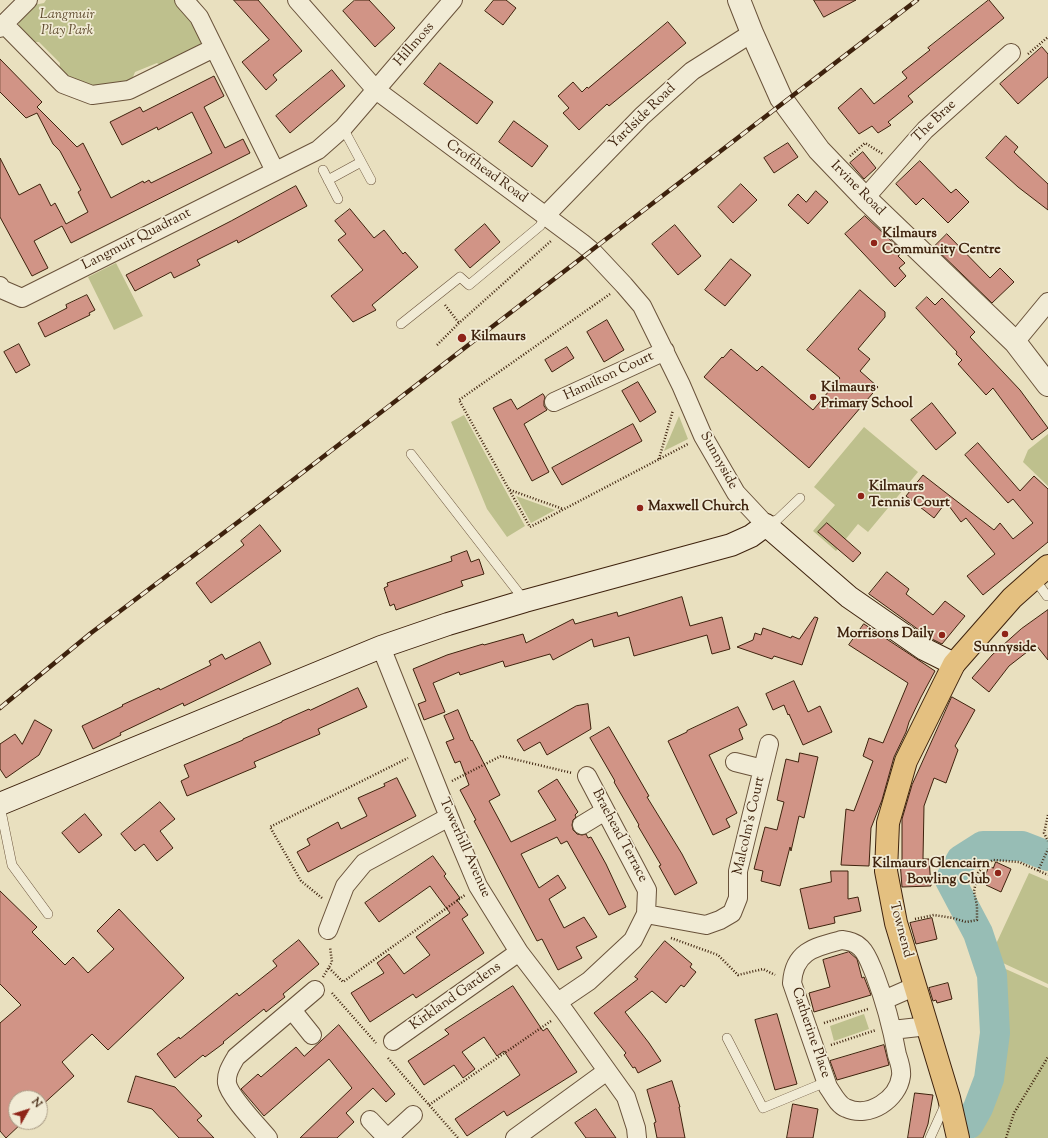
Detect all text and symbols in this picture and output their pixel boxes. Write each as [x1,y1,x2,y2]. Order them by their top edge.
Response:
park label: Langmuir Play Park [39,8,95,40]
street label: Hillmoss [391,20,439,70]
street label: Yardside Road [606,81,680,153]
street label: The Brae [910,97,960,147]
street label: Crofthead Road [442,137,530,207]
street label: Irvine Road [826,158,888,220]
street label: Langmuir Quadrant [80,205,194,275]
place label: Kilmaurs Community Centre [882,227,1001,260]
marker: Kilmaurs Community Centre [869,238,879,248]
place label: Kilmaurs [471,330,526,346]
marker: Kilmaurs [456,332,468,344]
street label: Hamilton Court [561,349,657,405]
place label: Kilmaurs Primary School [821,381,913,414]
marker: Kilmaurs Primary School [808,392,818,402]
street label: Sunnyside [695,429,741,493]
place label: Kilmaurs Tennis Court [869,480,950,512]
marker: Kilmaurs Tennis Court [856,491,866,501]
place label: Maxwell Church [648,500,749,516]
marker: Maxwell Church [635,503,645,513]
place label: Morrisons Daily [837,627,934,643]
marker: Sunnyside [1000,629,1010,639]
marker: Morrisons Daily [937,630,947,640]
place label: Sunnyside [973,641,1037,657]
street label: Malcolm's Court [731,775,769,877]
street label: Braehead Terrace [587,786,651,886]
street label: Towerhill Avenue [434,796,494,900]
place label: Kilmaurs Glencairn Bowling Club [872,857,990,890]
marker: Kilmaurs Glencairn Bowling Club [993,868,1003,878]
street label: Townend [885,900,915,960]
street label: Kirkland Gardens [407,959,505,1035]
street label: Catherine Place [787,986,833,1080]
north arrow [8,1090,48,1130]
text: N [28,1095,46,1112]

